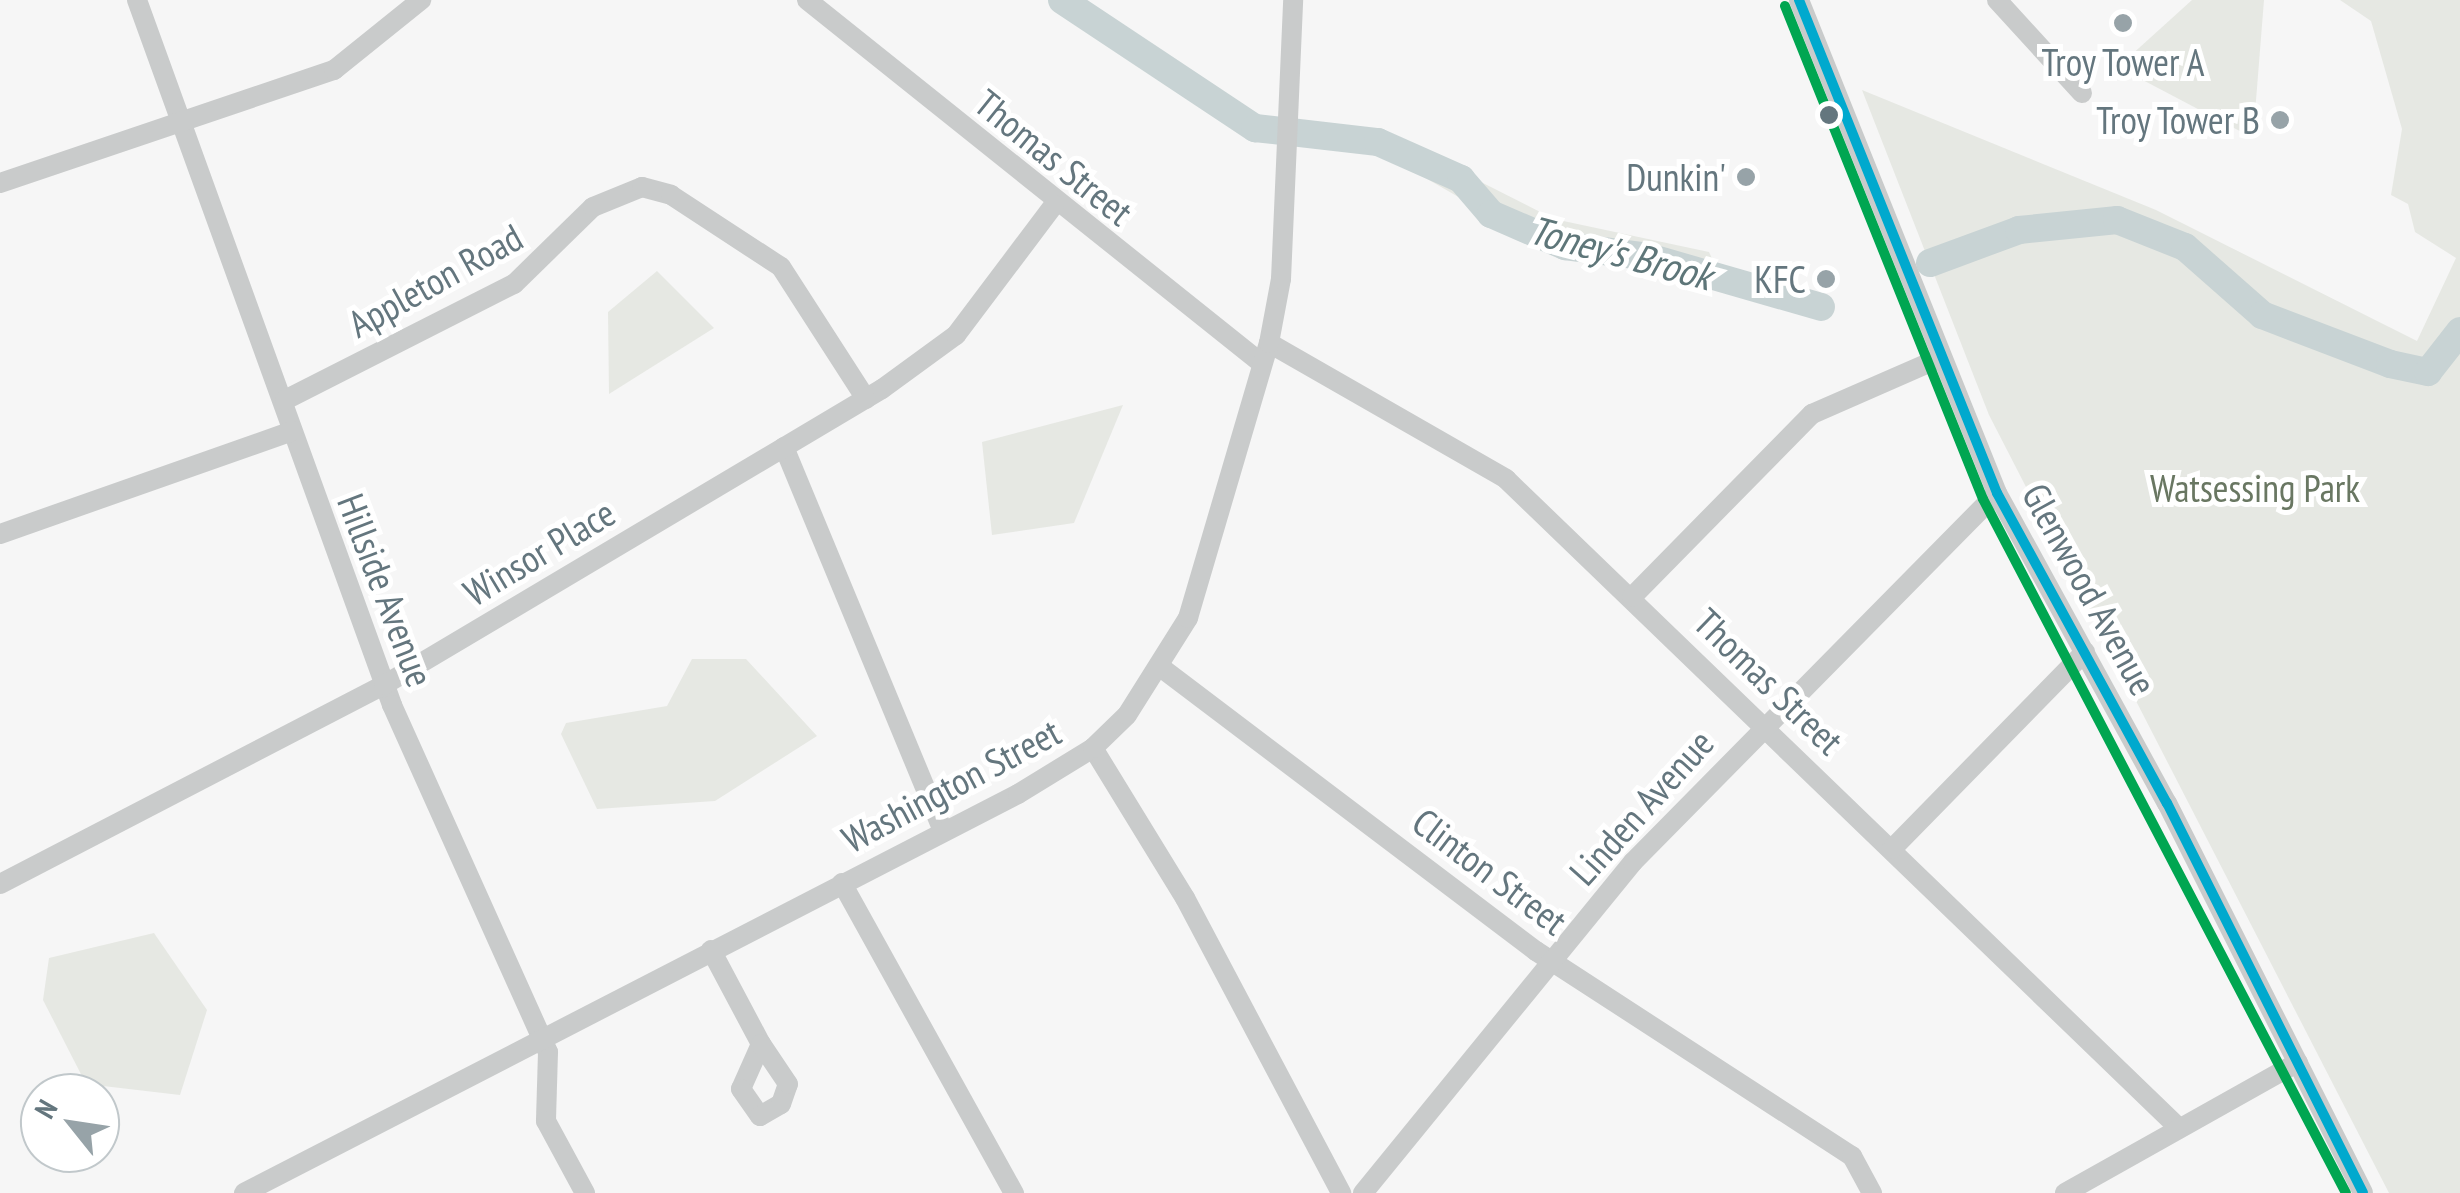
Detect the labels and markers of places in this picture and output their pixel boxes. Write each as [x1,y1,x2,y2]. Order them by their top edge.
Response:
marker: Troy Tower A [2112,12,2134,34]
place label: Troy Tower A [2040,39,2206,85]
place label: Troy Tower B [2094,97,2260,143]
unlabelled marker [1819,105,1839,125]
marker: Troy Tower B [2269,109,2291,131]
place label: Dunkin' [1626,154,1726,200]
marker: Dunkin' [1735,166,1757,188]
place label: KFC [1754,256,1806,302]
marker: KFC [1815,268,1837,290]

